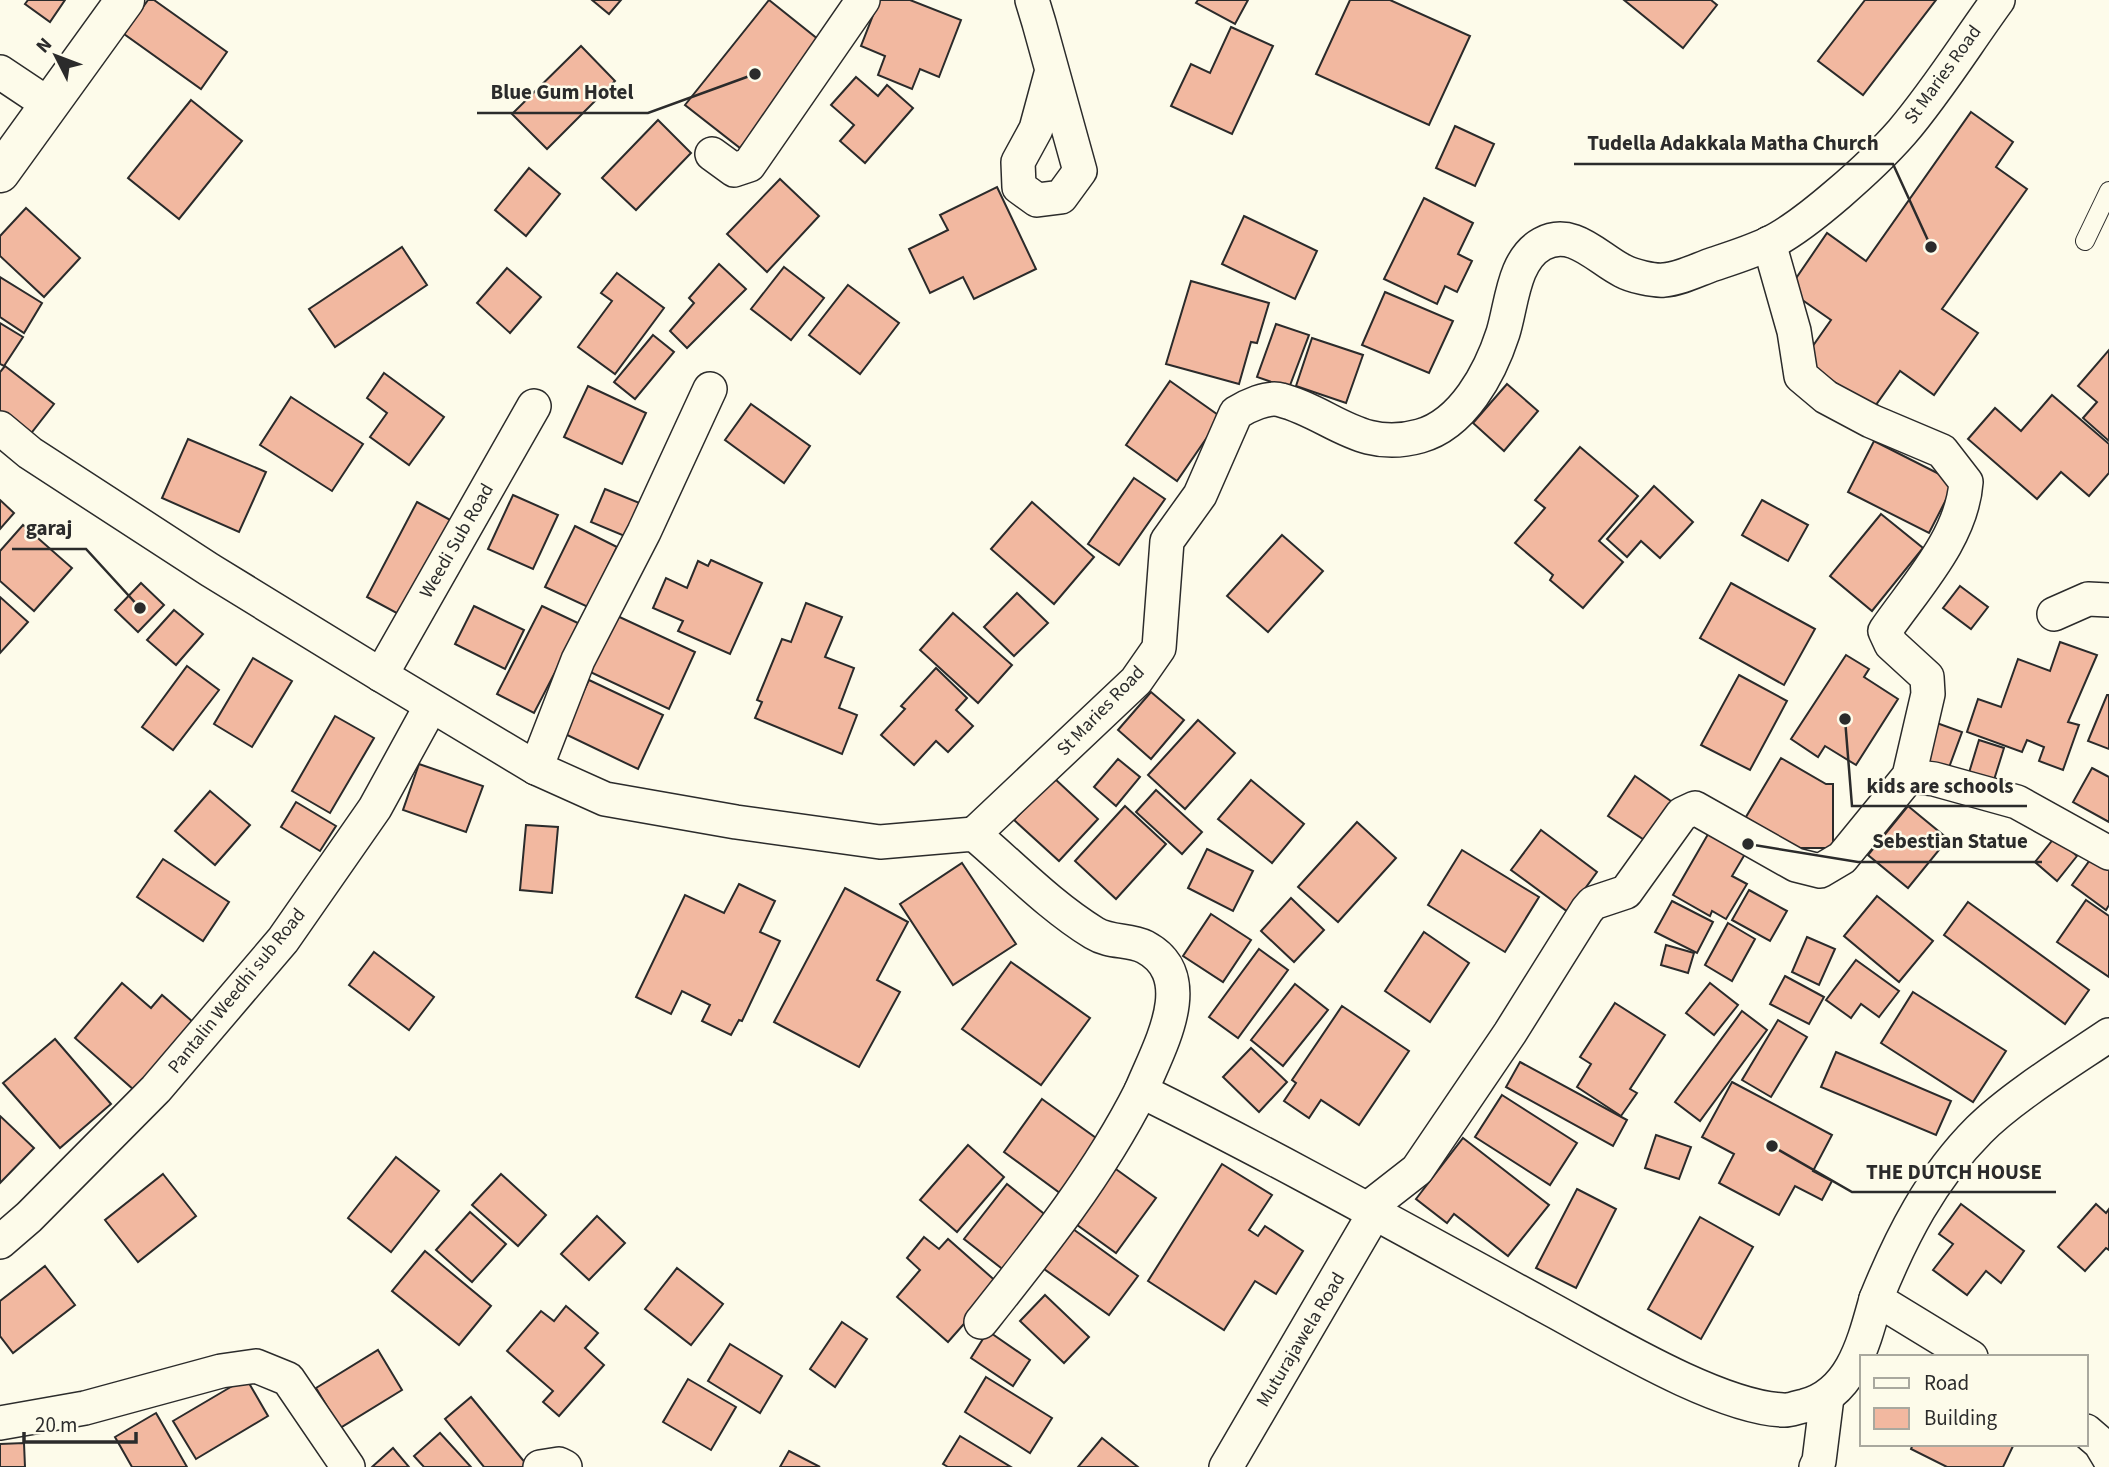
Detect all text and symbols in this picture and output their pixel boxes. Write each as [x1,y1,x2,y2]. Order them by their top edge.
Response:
street label: St Maries Road [1898,20,1988,130]
north arrow [21,21,91,91]
text: N [30,32,59,59]
callout: Blue Gum Hotel [477,71,648,113]
text: Blue Gum Hotel [490,77,634,107]
callout: Tudella Adakkala Matha Church [1574,122,1893,164]
text: Tudella Adakkala Matha Church [1587,128,1879,158]
street label: Weedi Sub Road [413,479,501,603]
callout: garaj [12,507,86,549]
text: garaj [26,513,72,543]
street label: St Maries Road [1051,660,1151,762]
callout: kids are schools [1852,764,2027,806]
text: kids are schools [1867,771,2013,801]
callout: Sebestian Statue [1858,820,2042,862]
text: Sebestian Statue [1872,826,2028,856]
street label: Pantalin Weedhi sub Road [162,903,312,1079]
callout: THE DUTCH HOUSE [1852,1150,2056,1192]
text: THE DUTCH HOUSE [1866,1157,2042,1187]
street label: Muturajawela Road [1250,1268,1352,1412]
legend [1860,1355,2088,1446]
text: Road [1924,1368,1969,1398]
scale bar [24,1400,136,1444]
text: Building [1924,1403,1998,1433]
text: 20 m [35,1410,77,1440]

